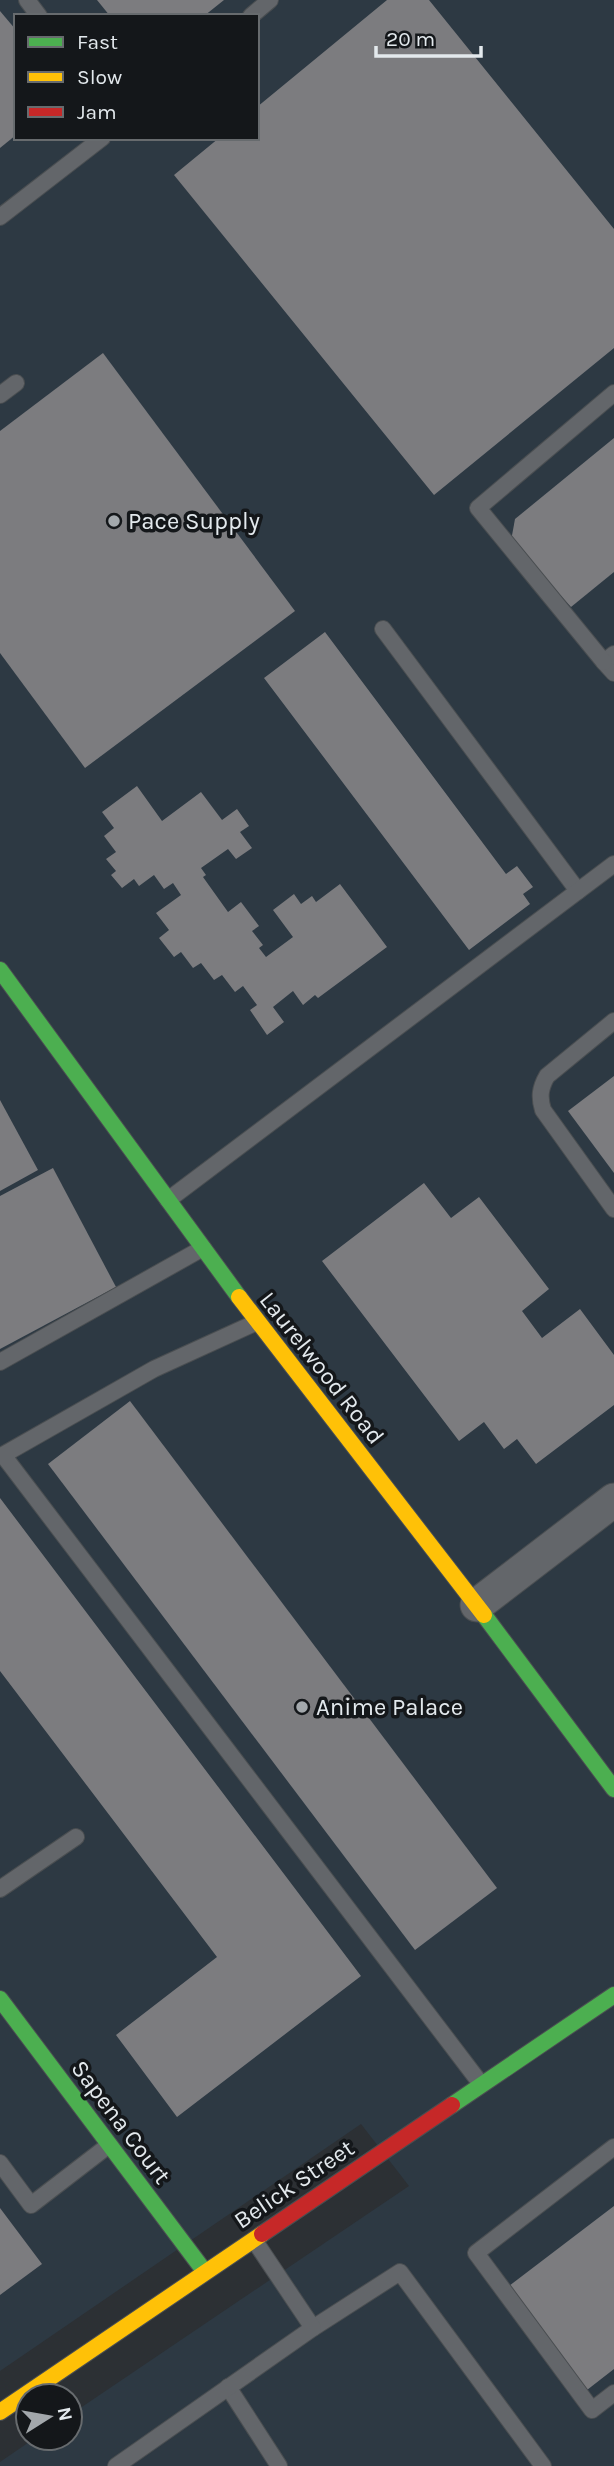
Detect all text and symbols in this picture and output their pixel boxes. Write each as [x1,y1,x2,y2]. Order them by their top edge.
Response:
legend [14,14,259,140]
scale bar [376,14,481,58]
text: 20 m [386,27,435,51]
text: Fast [77,30,118,54]
text: Slow [77,65,122,89]
text: Jam [77,100,117,124]
place label: Pace Supply [128,507,260,535]
marker: Pace Supply [106,513,122,529]
street label: Laurelwood Road [254,1286,390,1450]
place label: Anime Palace [316,1693,463,1721]
marker: Anime Palace [294,1699,310,1715]
street label: Sapena Court [65,2055,177,2189]
street label: Belick Street [229,2134,359,2234]
north arrow [14,2382,84,2452]
text: N [53,2405,77,2423]

